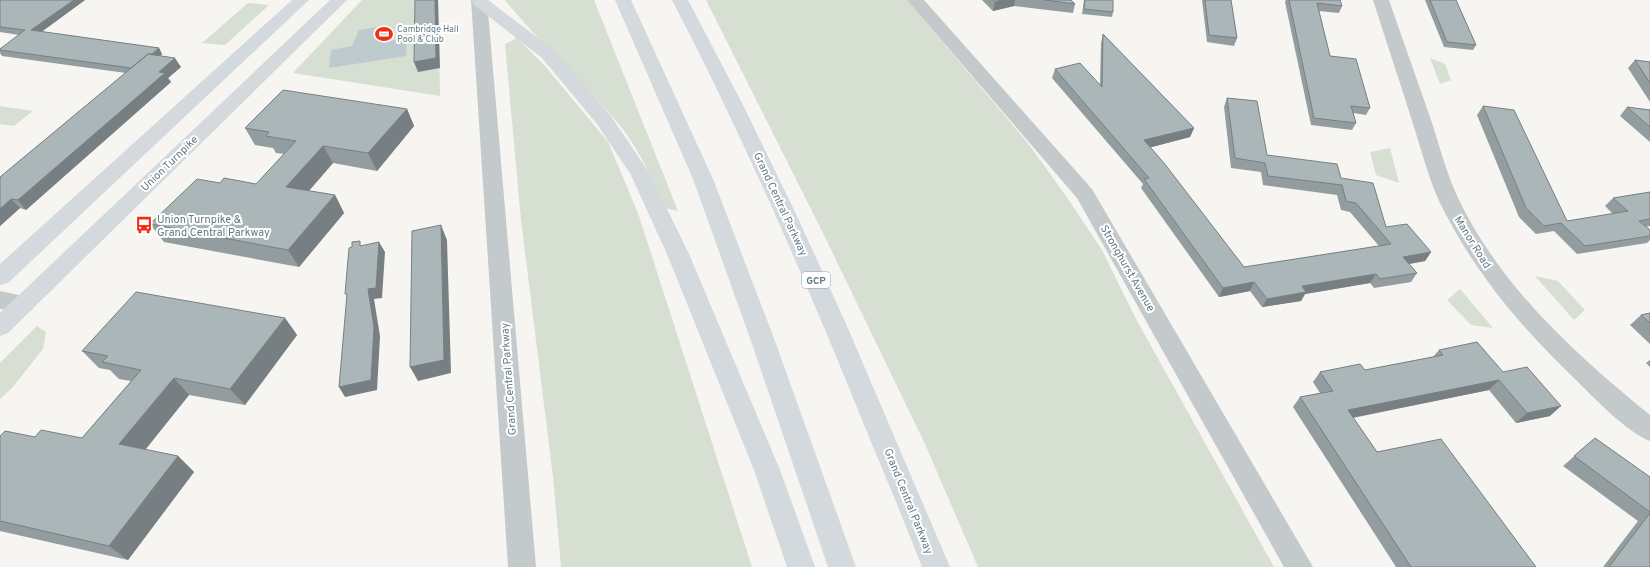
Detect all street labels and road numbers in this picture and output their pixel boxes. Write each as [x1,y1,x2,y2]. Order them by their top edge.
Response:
street label: Union Turnpike [138,133,201,195]
street label: Grand Central Parkway [750,150,810,259]
street label: Manor Road [1451,214,1494,271]
street label: Stronghurst Avenue [1097,223,1158,314]
road number: GCP [802,272,830,288]
street label: Grand Central Parkway [498,322,520,436]
street label: Grand Central Parkway [880,446,936,556]

